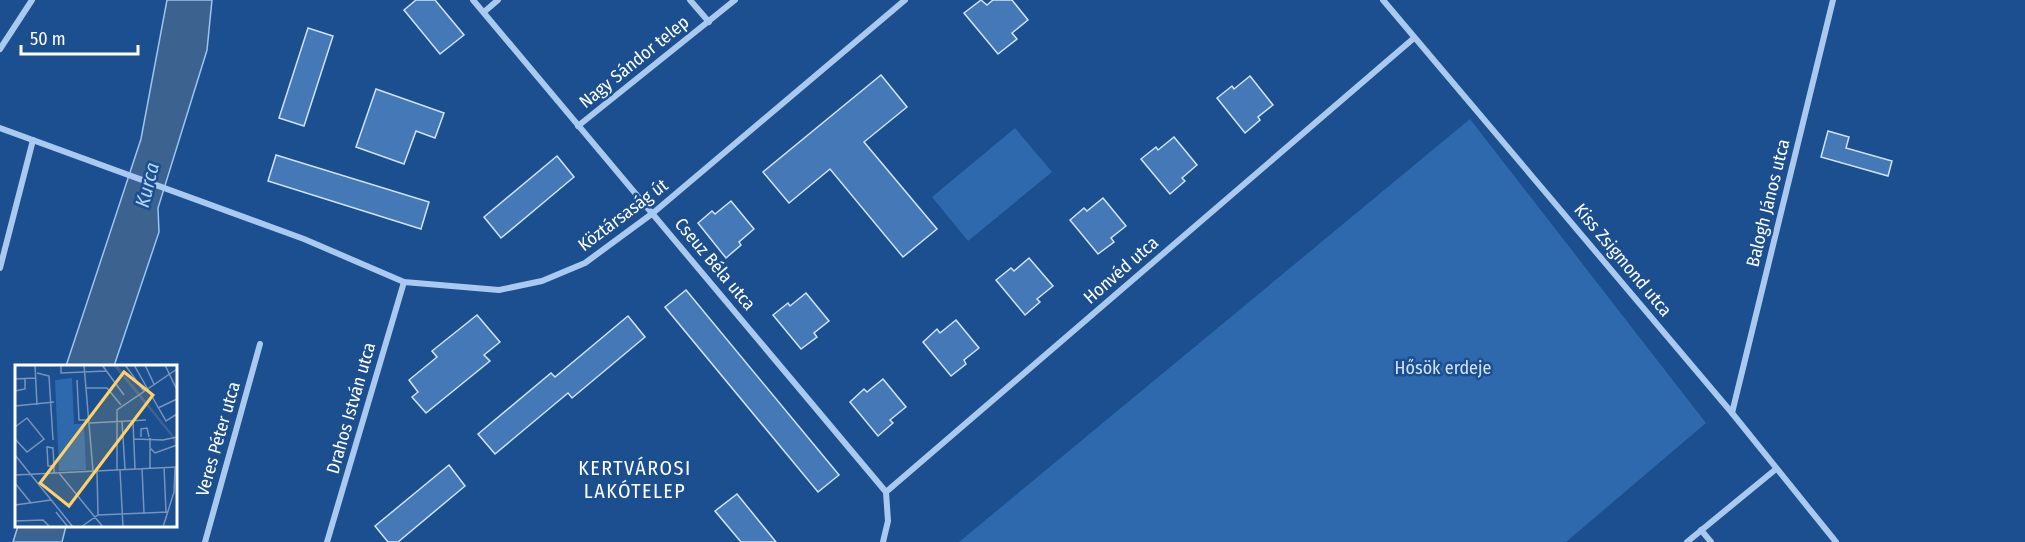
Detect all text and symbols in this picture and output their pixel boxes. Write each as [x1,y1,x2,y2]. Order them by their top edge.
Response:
street label: Nagy Sándor telep [575,11,693,113]
scale bar [21,18,138,56]
text: 50 m [30,28,66,50]
street label: Balogh János utca [1742,137,1795,269]
water label: Kurca [130,160,164,210]
street label: Köztársaság út [574,174,672,256]
street label: Kiss Zsigmond utca [1569,199,1677,321]
street label: Cseuz Béla utca [670,213,760,315]
street label: Honvéd utca [1079,231,1163,308]
street label: Drahos István utca [322,340,380,476]
park label: Hősök erdeje [1395,357,1491,379]
inset map [15,365,177,527]
street label: Veres Péter utca [191,379,245,499]
district label: KERTVÁROSI LAKÓTELEP [578,456,692,503]

